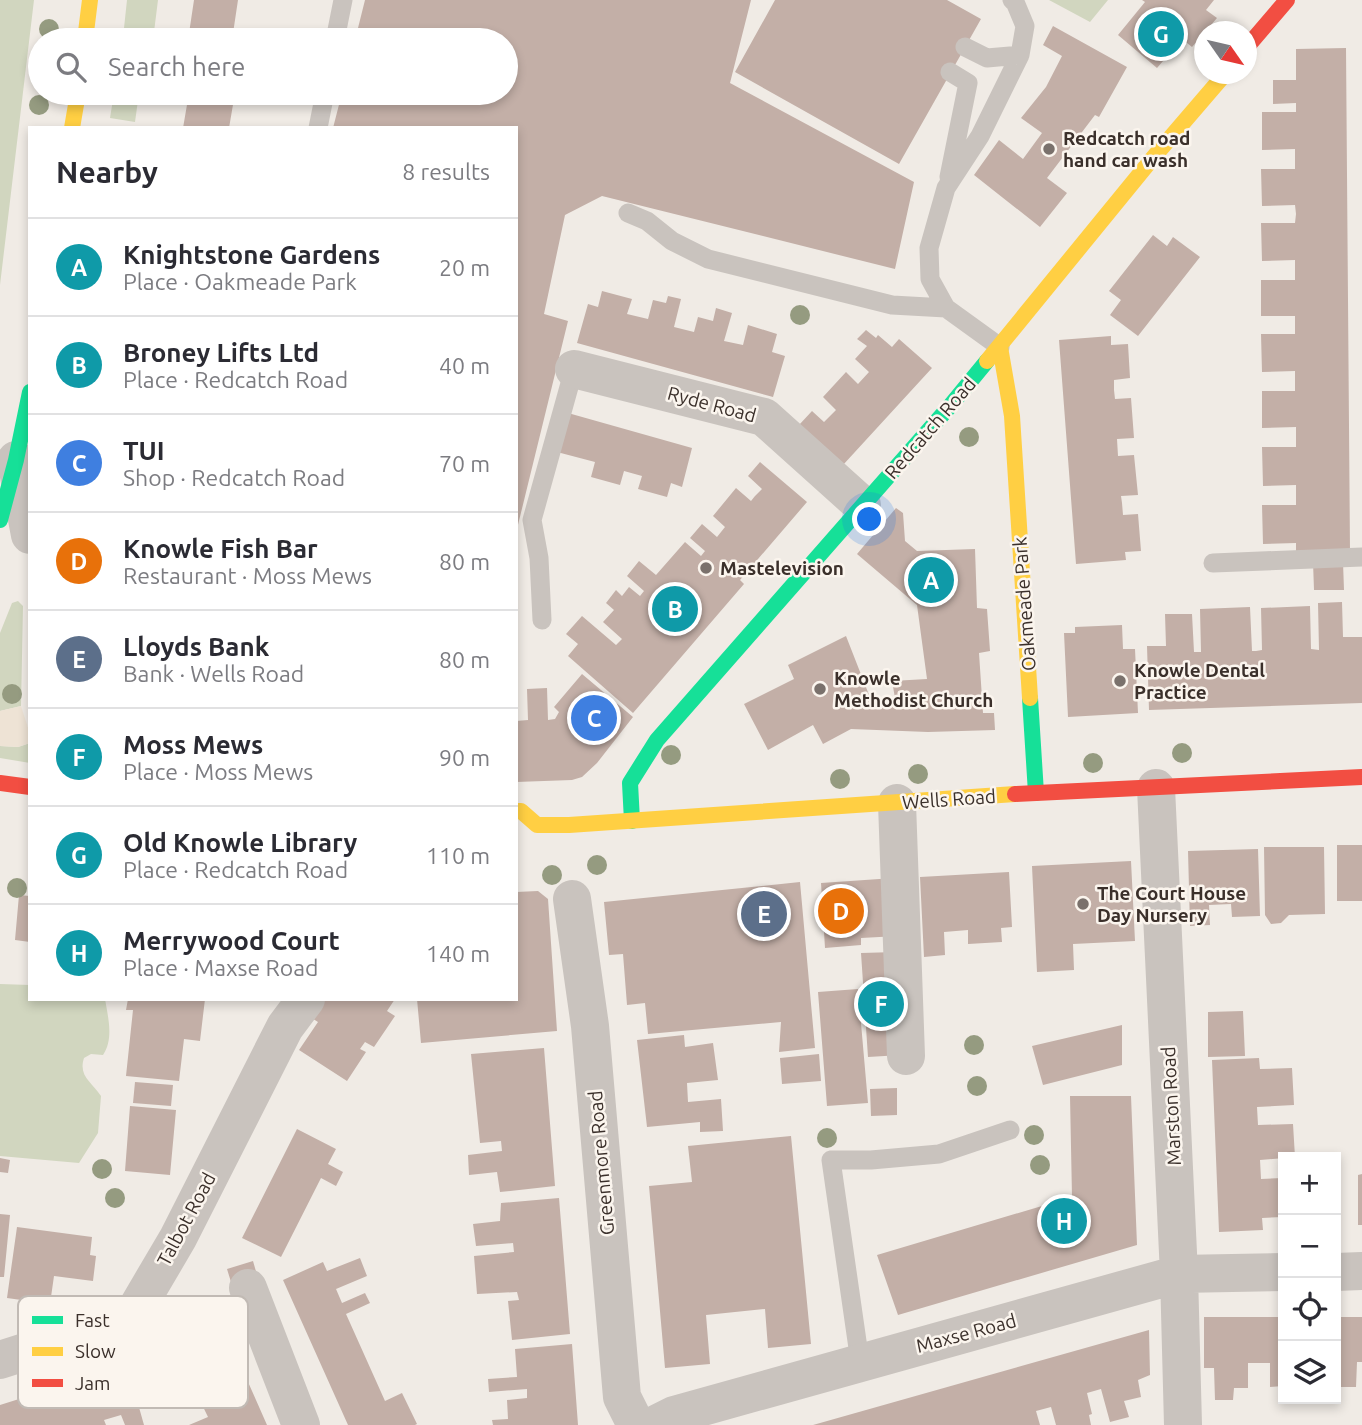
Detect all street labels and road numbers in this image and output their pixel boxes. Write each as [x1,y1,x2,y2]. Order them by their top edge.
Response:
street label: Redcatch Road [880,373,980,483]
street label: Ryde Road [665,382,759,426]
street label: Oakmeade Park [1008,536,1040,672]
street label: Wells Road [901,785,997,813]
street label: Marston Road [1157,1046,1185,1166]
street label: Greenmore Road [584,1090,618,1236]
street label: Talbot Road [152,1169,220,1269]
street label: Maxse Road [914,1309,1018,1357]

